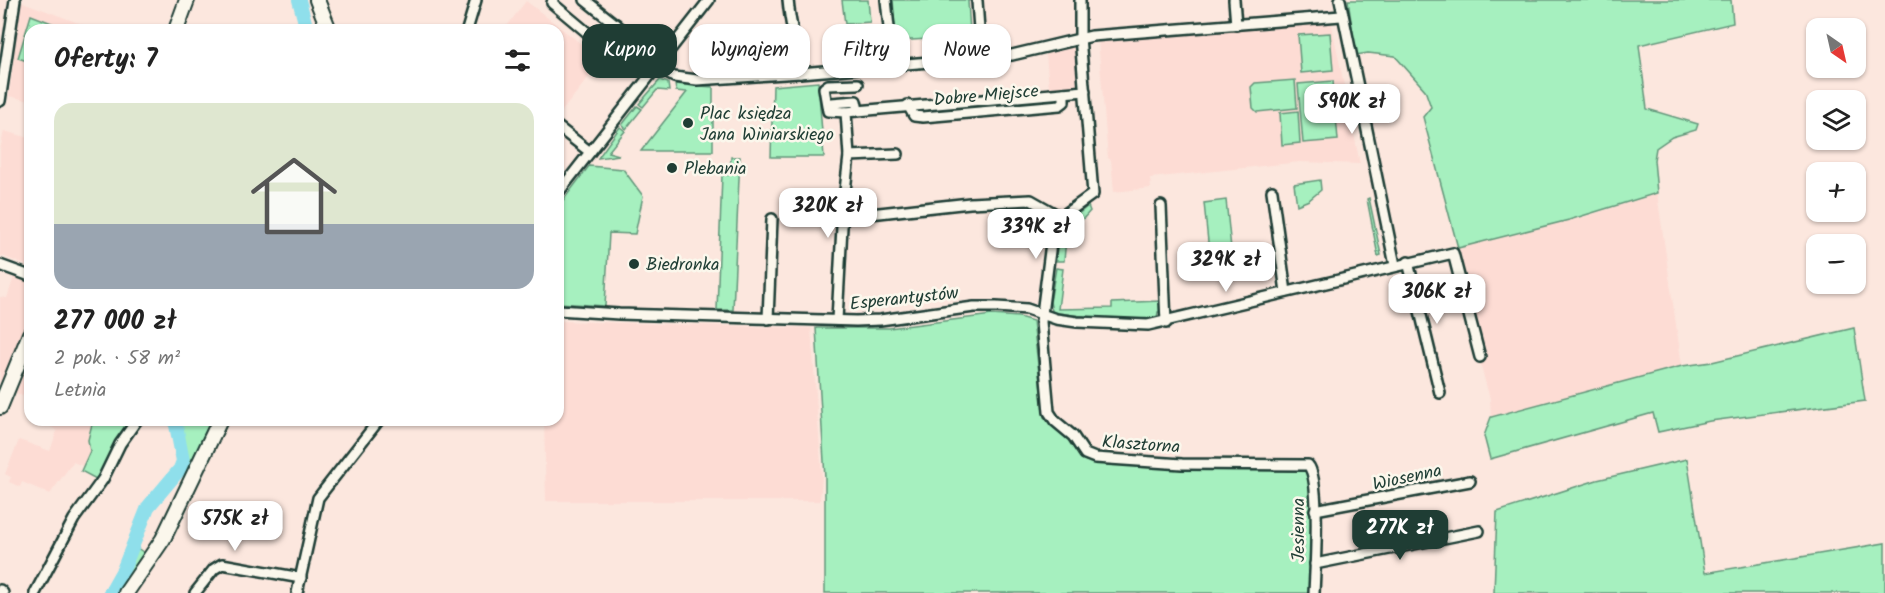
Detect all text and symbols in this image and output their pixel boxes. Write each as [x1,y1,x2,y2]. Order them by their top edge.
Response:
north arrow [1806,18,1866,78]
map controls [1806,18,1866,294]
chip: Kupno [582,24,677,78]
chip: Wynajem [689,24,810,78]
chip: Filtry [822,24,910,78]
chip: Nowe [922,24,1011,78]
text: Oferty: 7 [54,39,157,81]
icon: filters [501,44,534,77]
street label: Dobre Miejsce [932,77,1040,116]
pin: 590K zł [1297,84,1407,135]
text: 590K zł [1318,87,1386,119]
button: layers [1806,90,1866,150]
place label: Plac księdza Jana Winiarskiego [700,100,834,150]
marker: Plac księdza Jana Winiarskiego [681,116,695,130]
icon: home [240,142,348,250]
place label: Plebania [684,155,747,184]
marker: Plebania [665,161,679,175]
button: + [1806,162,1866,222]
pin: 320K zł [773,188,883,239]
text: 320K zł [793,191,863,223]
pin: 339K zł [981,209,1091,260]
text: 339K zł [1002,212,1071,244]
button: − [1806,234,1866,294]
pin: 329K zł [1171,242,1281,293]
text: 329K zł [1191,245,1261,277]
place label: Biedronka [646,251,719,280]
marker: Biedronka [627,257,641,271]
pin: 306K zł [1382,274,1492,325]
text: 306K zł [1402,277,1472,309]
street label: Esperantystów [848,279,961,320]
text: 277 000 zł [54,301,176,343]
text: 2 pok. · 58 m² [54,343,180,375]
text: Letnia [54,375,106,407]
street label: Klasztorna [1101,428,1181,463]
street label: Wiosenna [1370,457,1445,500]
street label: Jesienna [1285,498,1314,562]
pin: 575K zł [180,501,290,552]
text: 575K zł [202,504,268,536]
pin: 277K zł [1345,510,1455,561]
text: 277K zł [1366,513,1434,545]

